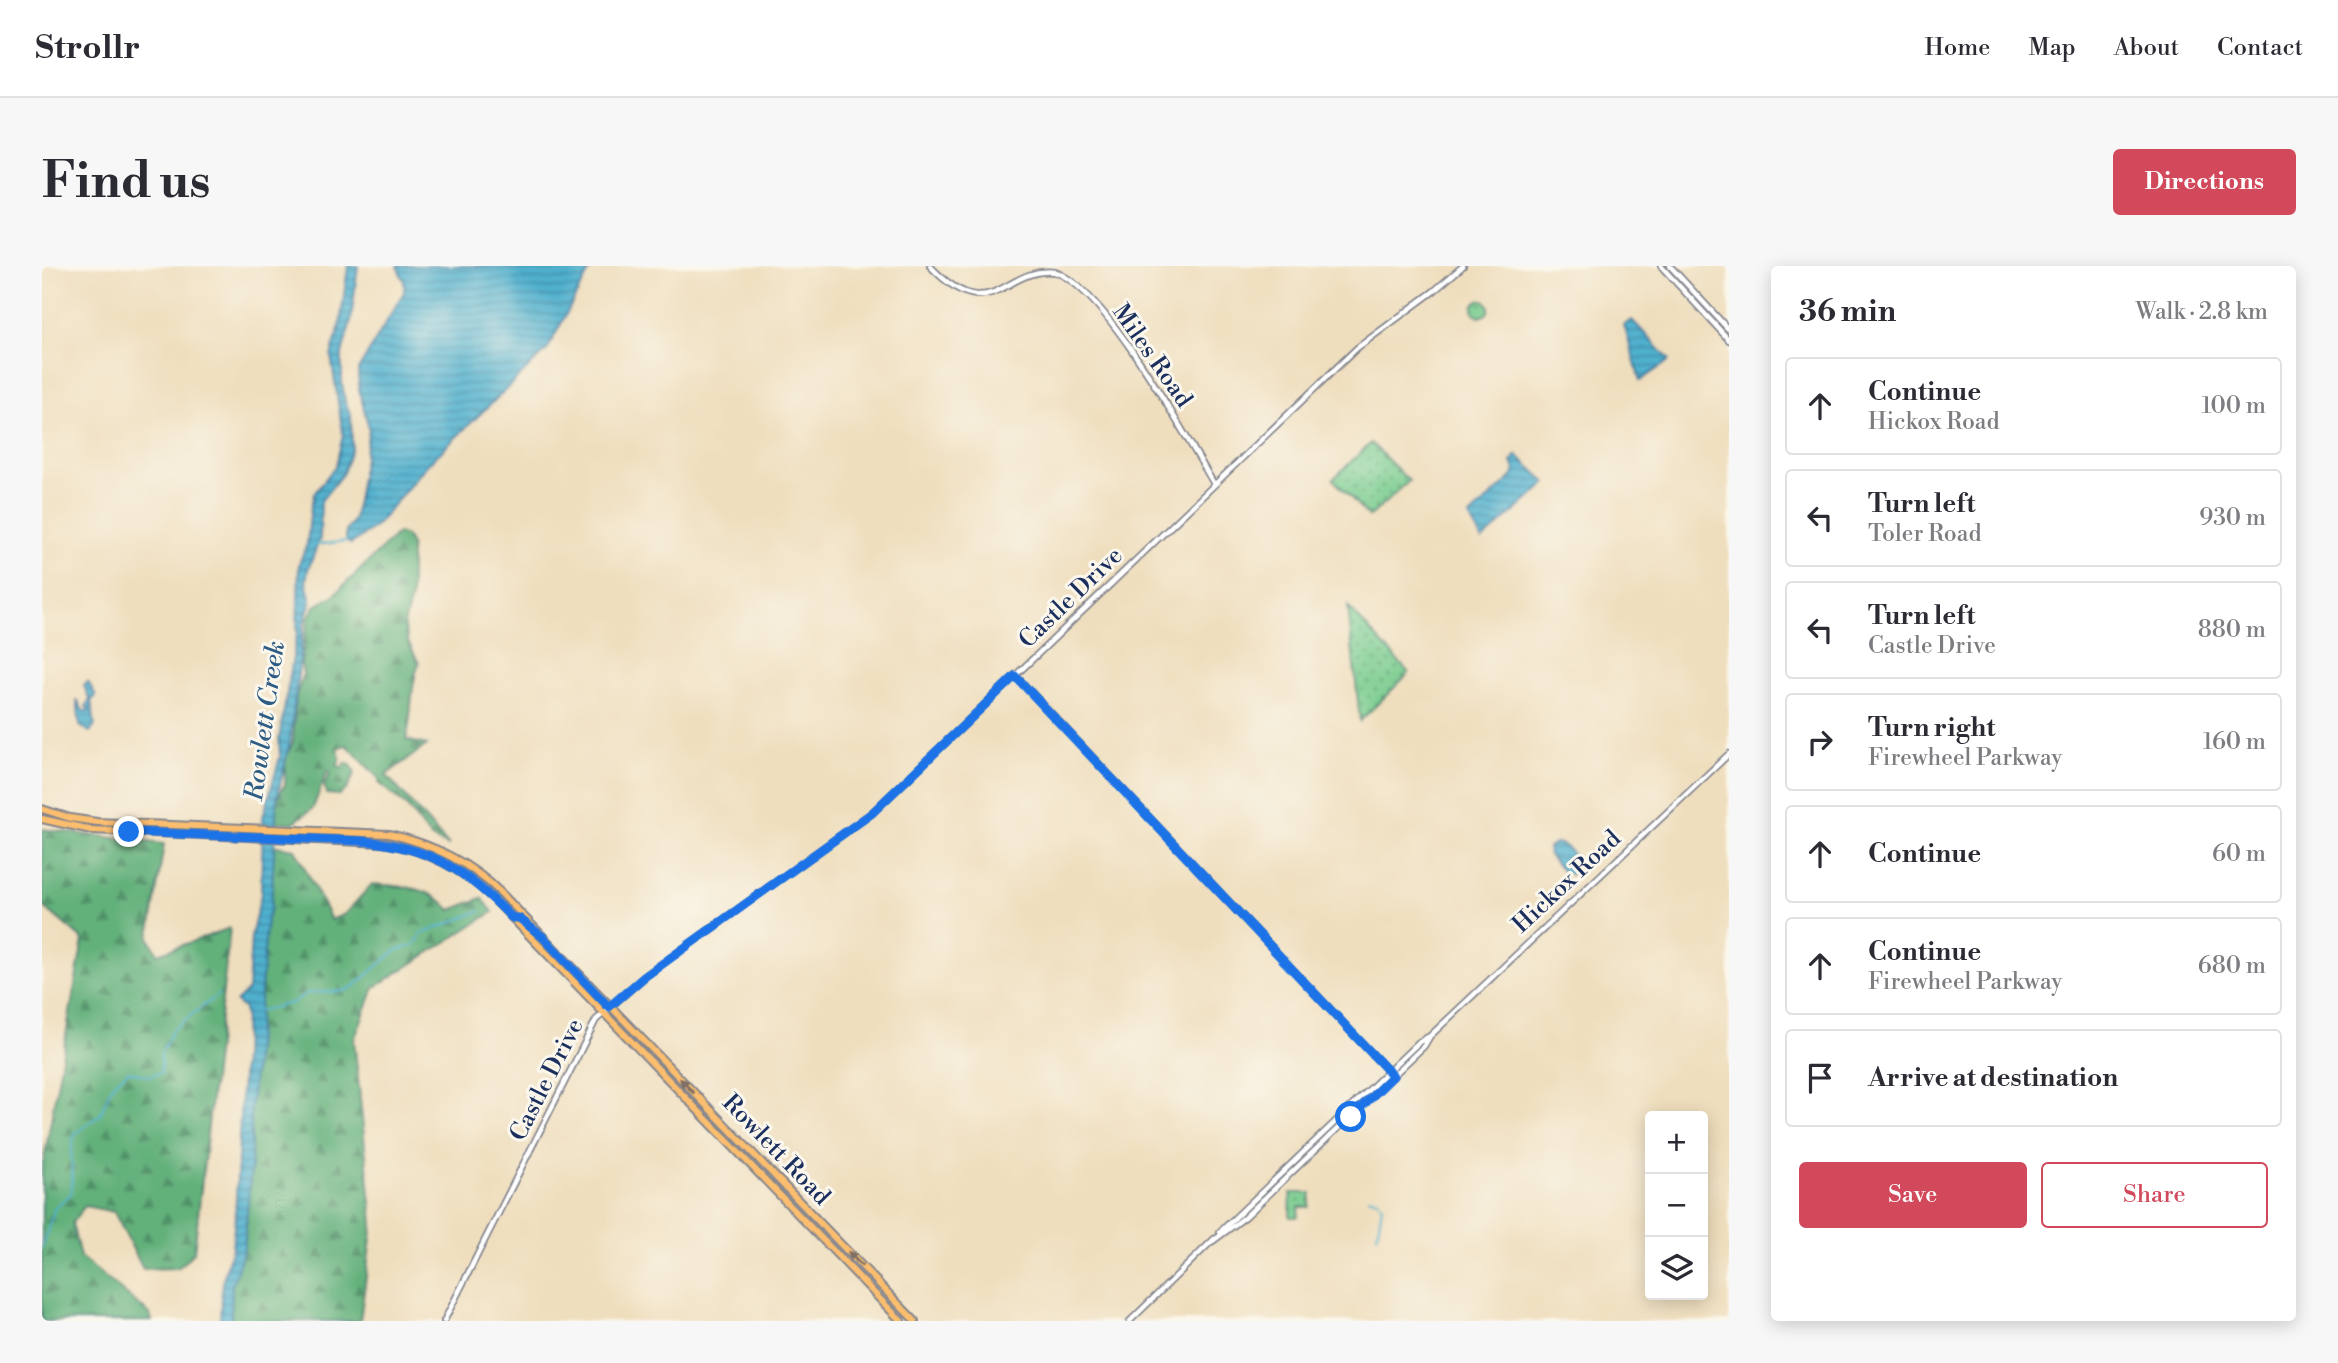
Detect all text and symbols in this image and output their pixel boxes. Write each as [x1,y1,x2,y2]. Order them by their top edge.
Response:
text: Strollr [35,28,140,69]
text: Home [1925,33,1990,63]
text: Map [2028,33,2076,63]
text: About [2114,33,2179,63]
text: Contact [2217,33,2303,63]
button: Directions [2113,149,2296,215]
text: Find us [42,152,211,213]
text: 36 min [1799,293,1896,331]
street label: Miles Road [1105,298,1199,414]
text: Walk · 2.8 km [2136,298,2268,326]
text: Continue [1868,376,1981,408]
icon: ahead [1801,387,1839,425]
text: 100 m [2201,392,2266,420]
text: Hickox Road [1868,408,2000,436]
text: Turn left [1868,488,1976,520]
icon: left [1801,499,1839,537]
text: 930 m [2199,504,2266,532]
text: Toler Road [1868,520,1981,548]
street label: Castle Drive [1013,541,1129,655]
text: Turn left [1868,600,1976,632]
icon: left [1801,611,1839,649]
text: 880 m [2198,616,2266,644]
text: Castle Drive [1868,632,1996,660]
water label: Rowlett Creek [238,639,292,804]
text: Turn right [1868,712,1996,744]
icon: right [1801,723,1839,761]
text: 160 m [2203,728,2266,756]
text: Firewheel Parkway [1868,744,2063,772]
route end [113,816,144,847]
street label: Hickox Road [1507,824,1628,940]
icon: ahead [1801,835,1839,873]
text: Continue [1868,838,1981,870]
text: 60 m [2212,840,2266,868]
text: Continue [1868,936,1981,968]
icon: ahead [1801,947,1839,985]
text: 680 m [2198,952,2266,980]
text: Firewheel Parkway [1868,968,2063,996]
street label: Castle Drive [503,1014,591,1146]
icon: arrive [1801,1059,1839,1097]
text: Arrive at destination [1868,1062,2118,1094]
one-way arrow [679,1078,695,1095]
street label: Rowlett Road [716,1088,837,1212]
route start [1335,1101,1366,1132]
map controls [1645,1111,1708,1300]
button: + [1645,1111,1708,1174]
button: Save [1799,1162,2027,1228]
button: Share [2041,1162,2268,1228]
button: − [1645,1174,1708,1237]
button: layers [1645,1237,1708,1300]
one-way arrow [848,1251,864,1268]

